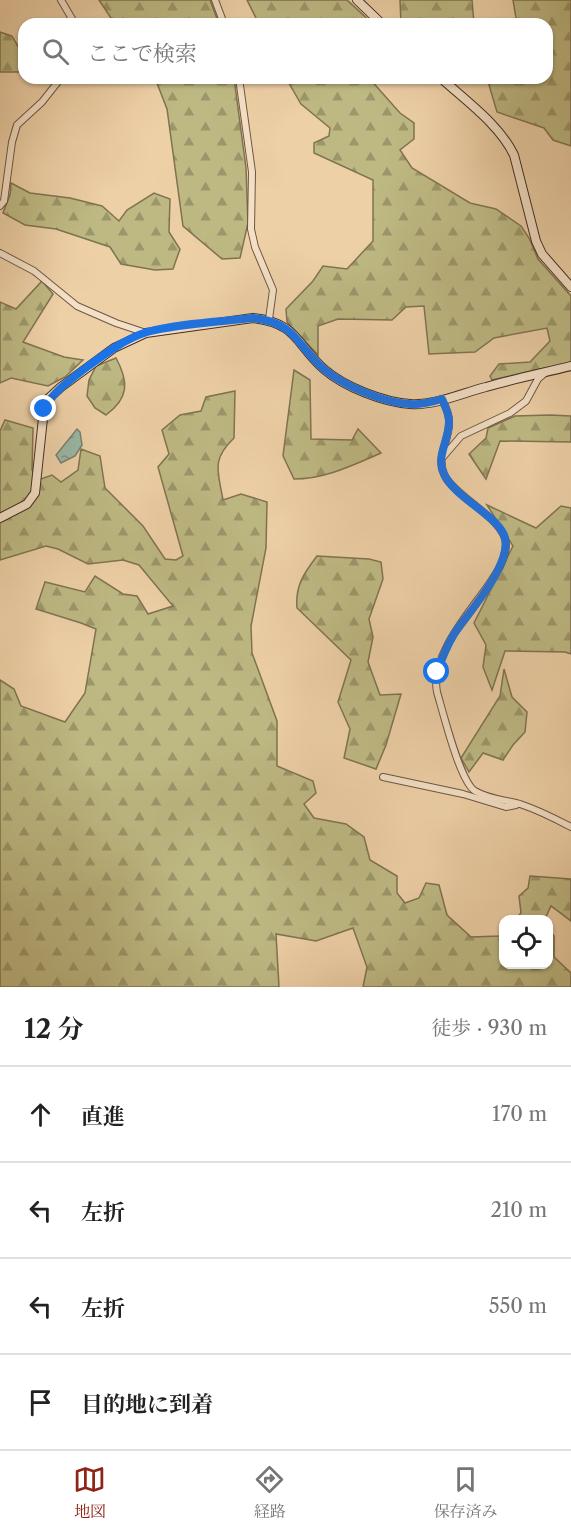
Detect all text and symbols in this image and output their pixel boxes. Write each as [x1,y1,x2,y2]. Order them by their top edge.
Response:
search box [18,18,553,84]
icon: search [39,35,72,68]
text: ここで検索 [87,40,197,67]
route end [30,395,56,421]
route start [423,658,449,684]
map controls [499,915,553,969]
button: locate [499,915,553,969]
text: 12 分 [24,1013,84,1045]
text: 徒歩 · 930 m [431,1016,547,1040]
icon: ahead [24,1098,57,1131]
text: 170 m [492,1102,547,1126]
text: 直進 [81,1103,125,1130]
icon: left [24,1194,57,1227]
text: 210 m [490,1198,547,1222]
text: 左折 [81,1199,125,1226]
icon: left [24,1290,57,1323]
text: 550 m [489,1294,547,1318]
text: 左折 [81,1295,125,1322]
icon: arrive [24,1386,57,1419]
text: 目的地に到着 [81,1391,213,1418]
tab: 地図 [73,1463,106,1522]
tab: 経路 [253,1463,286,1522]
tab: 保存済み [433,1463,497,1522]

